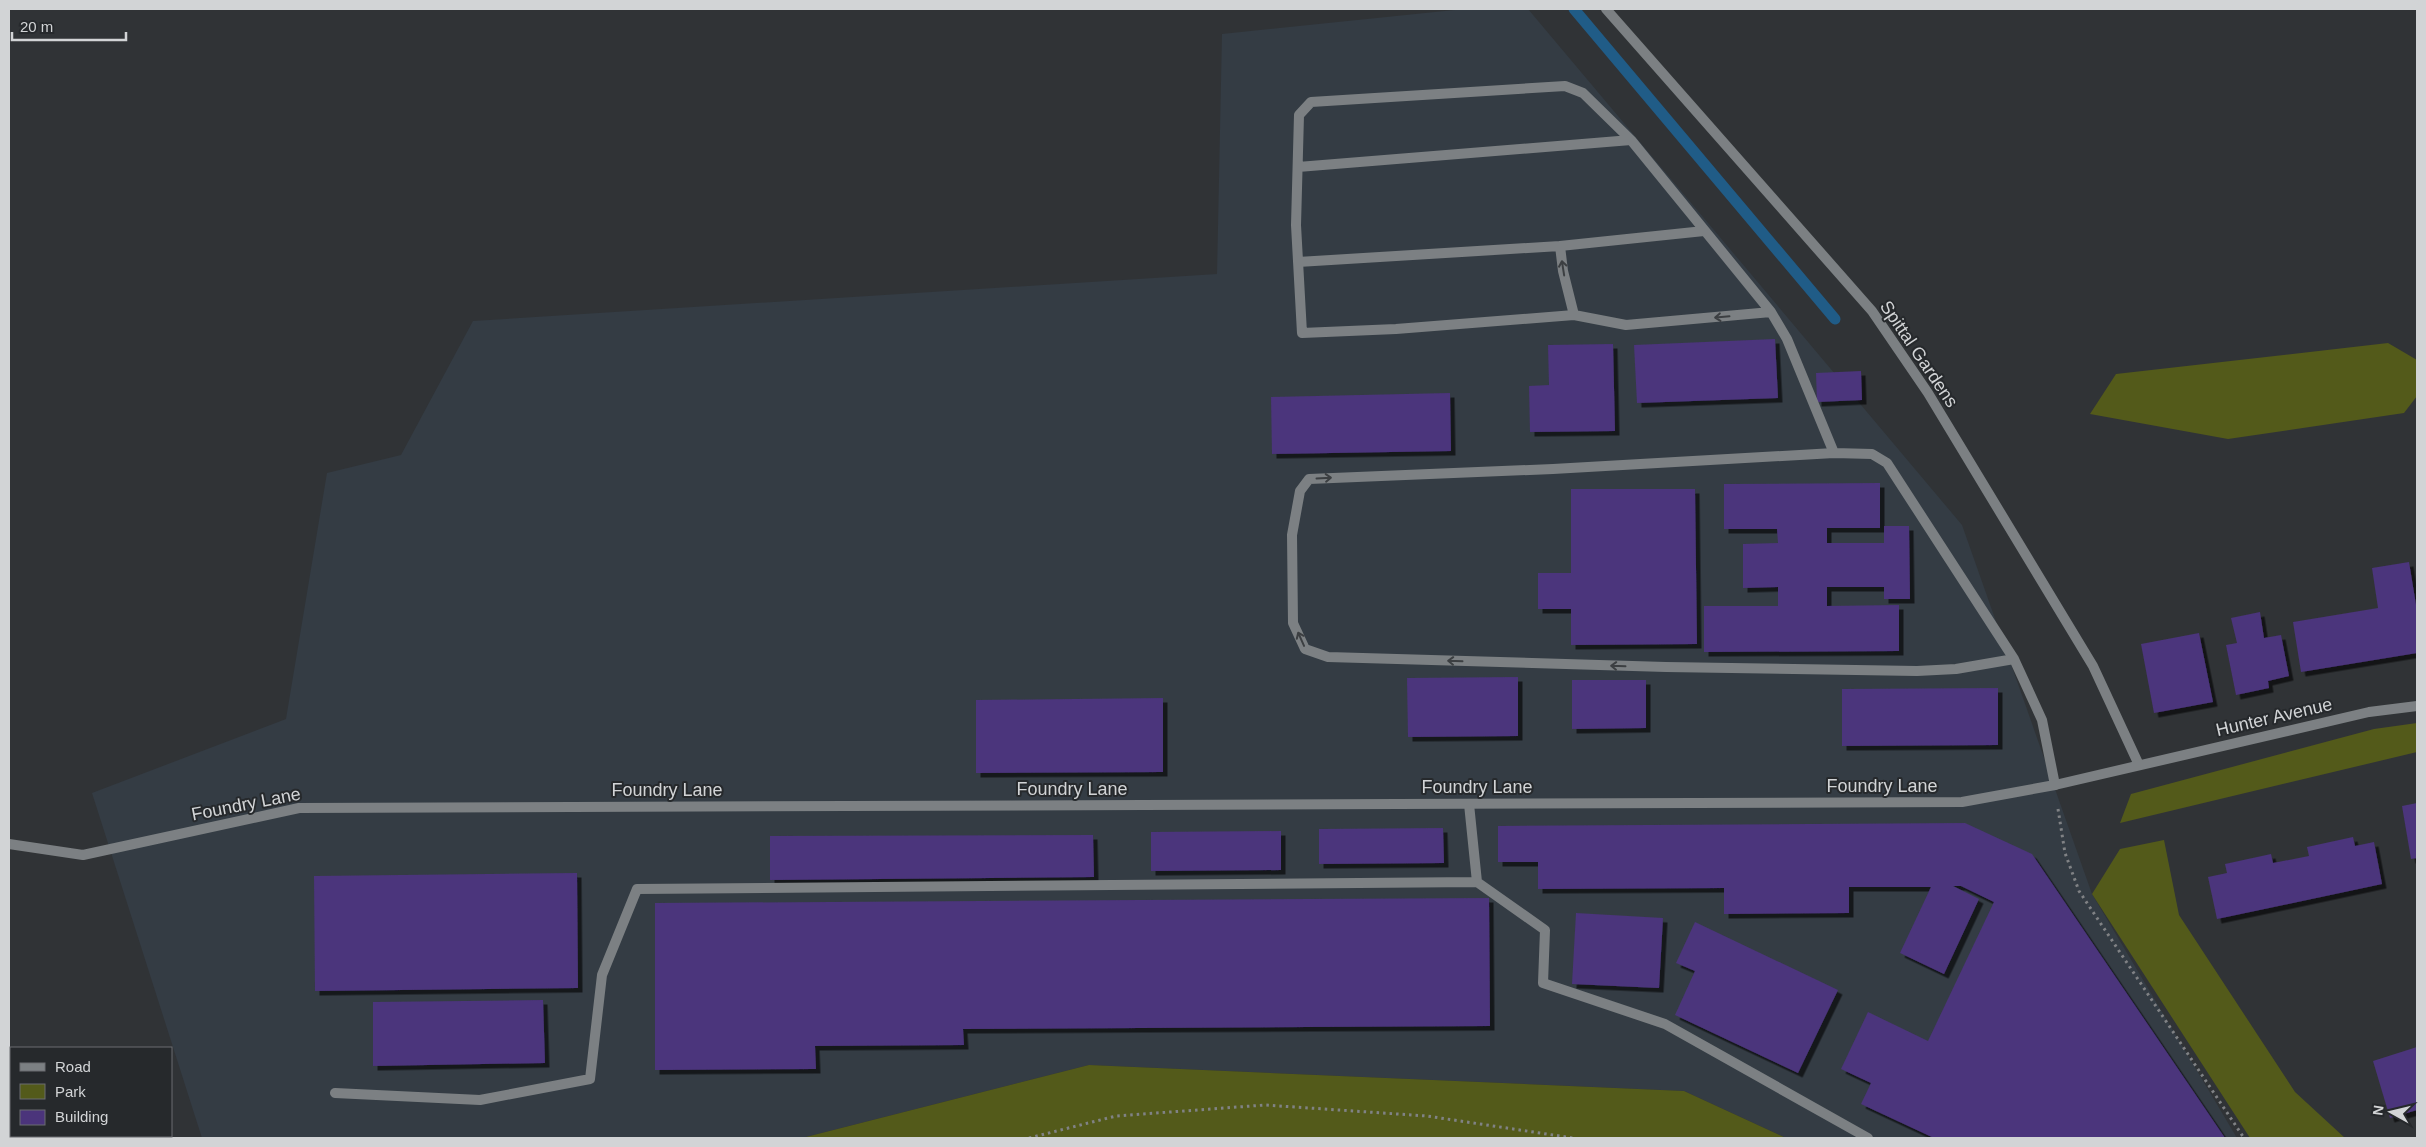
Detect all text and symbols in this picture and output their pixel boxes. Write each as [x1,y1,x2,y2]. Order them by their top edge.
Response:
scale bar [12,10,126,42]
text: 20 m [20,18,53,35]
one-way arrow [1557,260,1567,276]
street label: Spittal Gardens [1876,297,1962,411]
one-way arrow [1714,312,1730,321]
one-way arrow [1315,474,1331,483]
one-way arrow [1295,632,1305,647]
one-way arrow [1448,656,1464,666]
one-way arrow [1610,661,1626,671]
street label: Hunter Avenue [2214,694,2334,740]
street label: Foundry Lane [1826,776,1938,796]
street label: Foundry Lane [1421,777,1533,797]
street label: Foundry Lane [1016,779,1128,799]
street label: Foundry Lane [611,780,723,800]
street label: Foundry Lane [190,784,302,824]
legend [10,1047,172,1137]
text: Road [55,1058,91,1075]
text: Park [55,1083,86,1100]
north arrow [2366,1087,2416,1137]
text: N [2369,1104,2387,1116]
text: Building [55,1108,108,1125]

